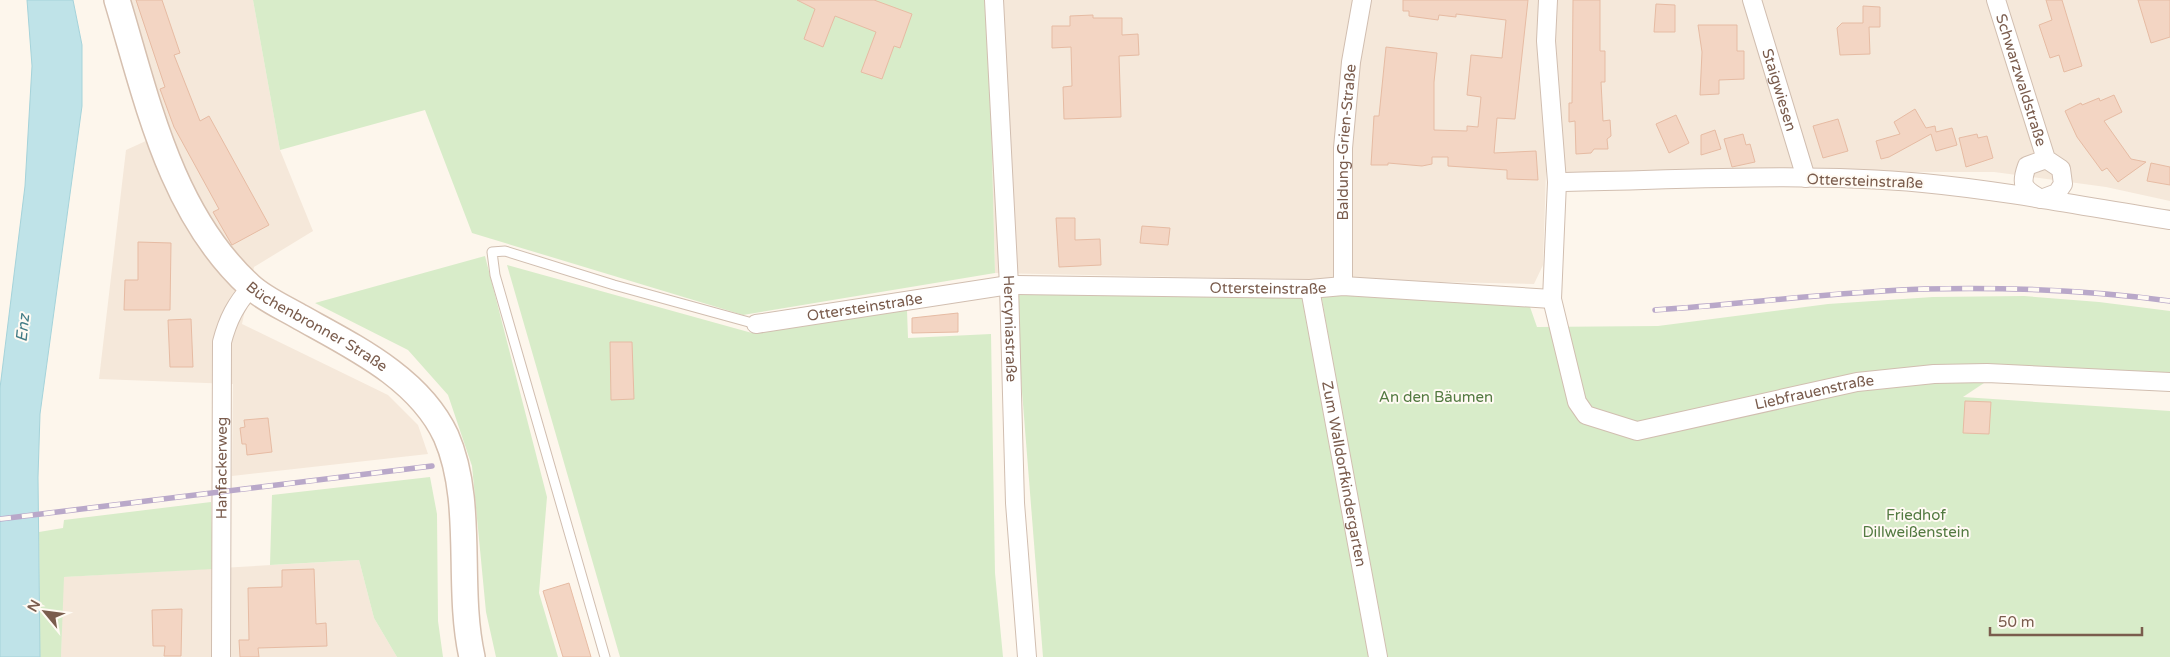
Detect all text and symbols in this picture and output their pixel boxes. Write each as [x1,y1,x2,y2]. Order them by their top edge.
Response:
street label: Schwarzwaldstraße [1992,12,2050,149]
street label: Staigwiesen [1758,47,1800,133]
street label: Baldung-Grien-Straße [1334,63,1360,220]
street label: Ottersteinstraße [1806,170,1924,192]
street label: Hercyniastraße [999,275,1021,382]
street label: Büchenbronner Straße [242,278,391,375]
street label: Ottersteinstraße [1210,279,1327,298]
street label: Ottersteinstraße [806,289,924,325]
water label: Enz [12,311,35,343]
street label: Liebfrauenstraße [1753,371,1875,414]
street label: Zum Walldorfkindergarten [1318,380,1370,568]
park label: An den Bäumen [1379,388,1493,406]
street label: Hanfackerweg [212,417,231,519]
park label: Friedhof Dillweißenstein [1862,506,1970,541]
north arrow [20,587,70,637]
text: N [24,597,44,615]
scale bar [1990,604,2142,636]
text: 50 m [1998,613,2035,631]

